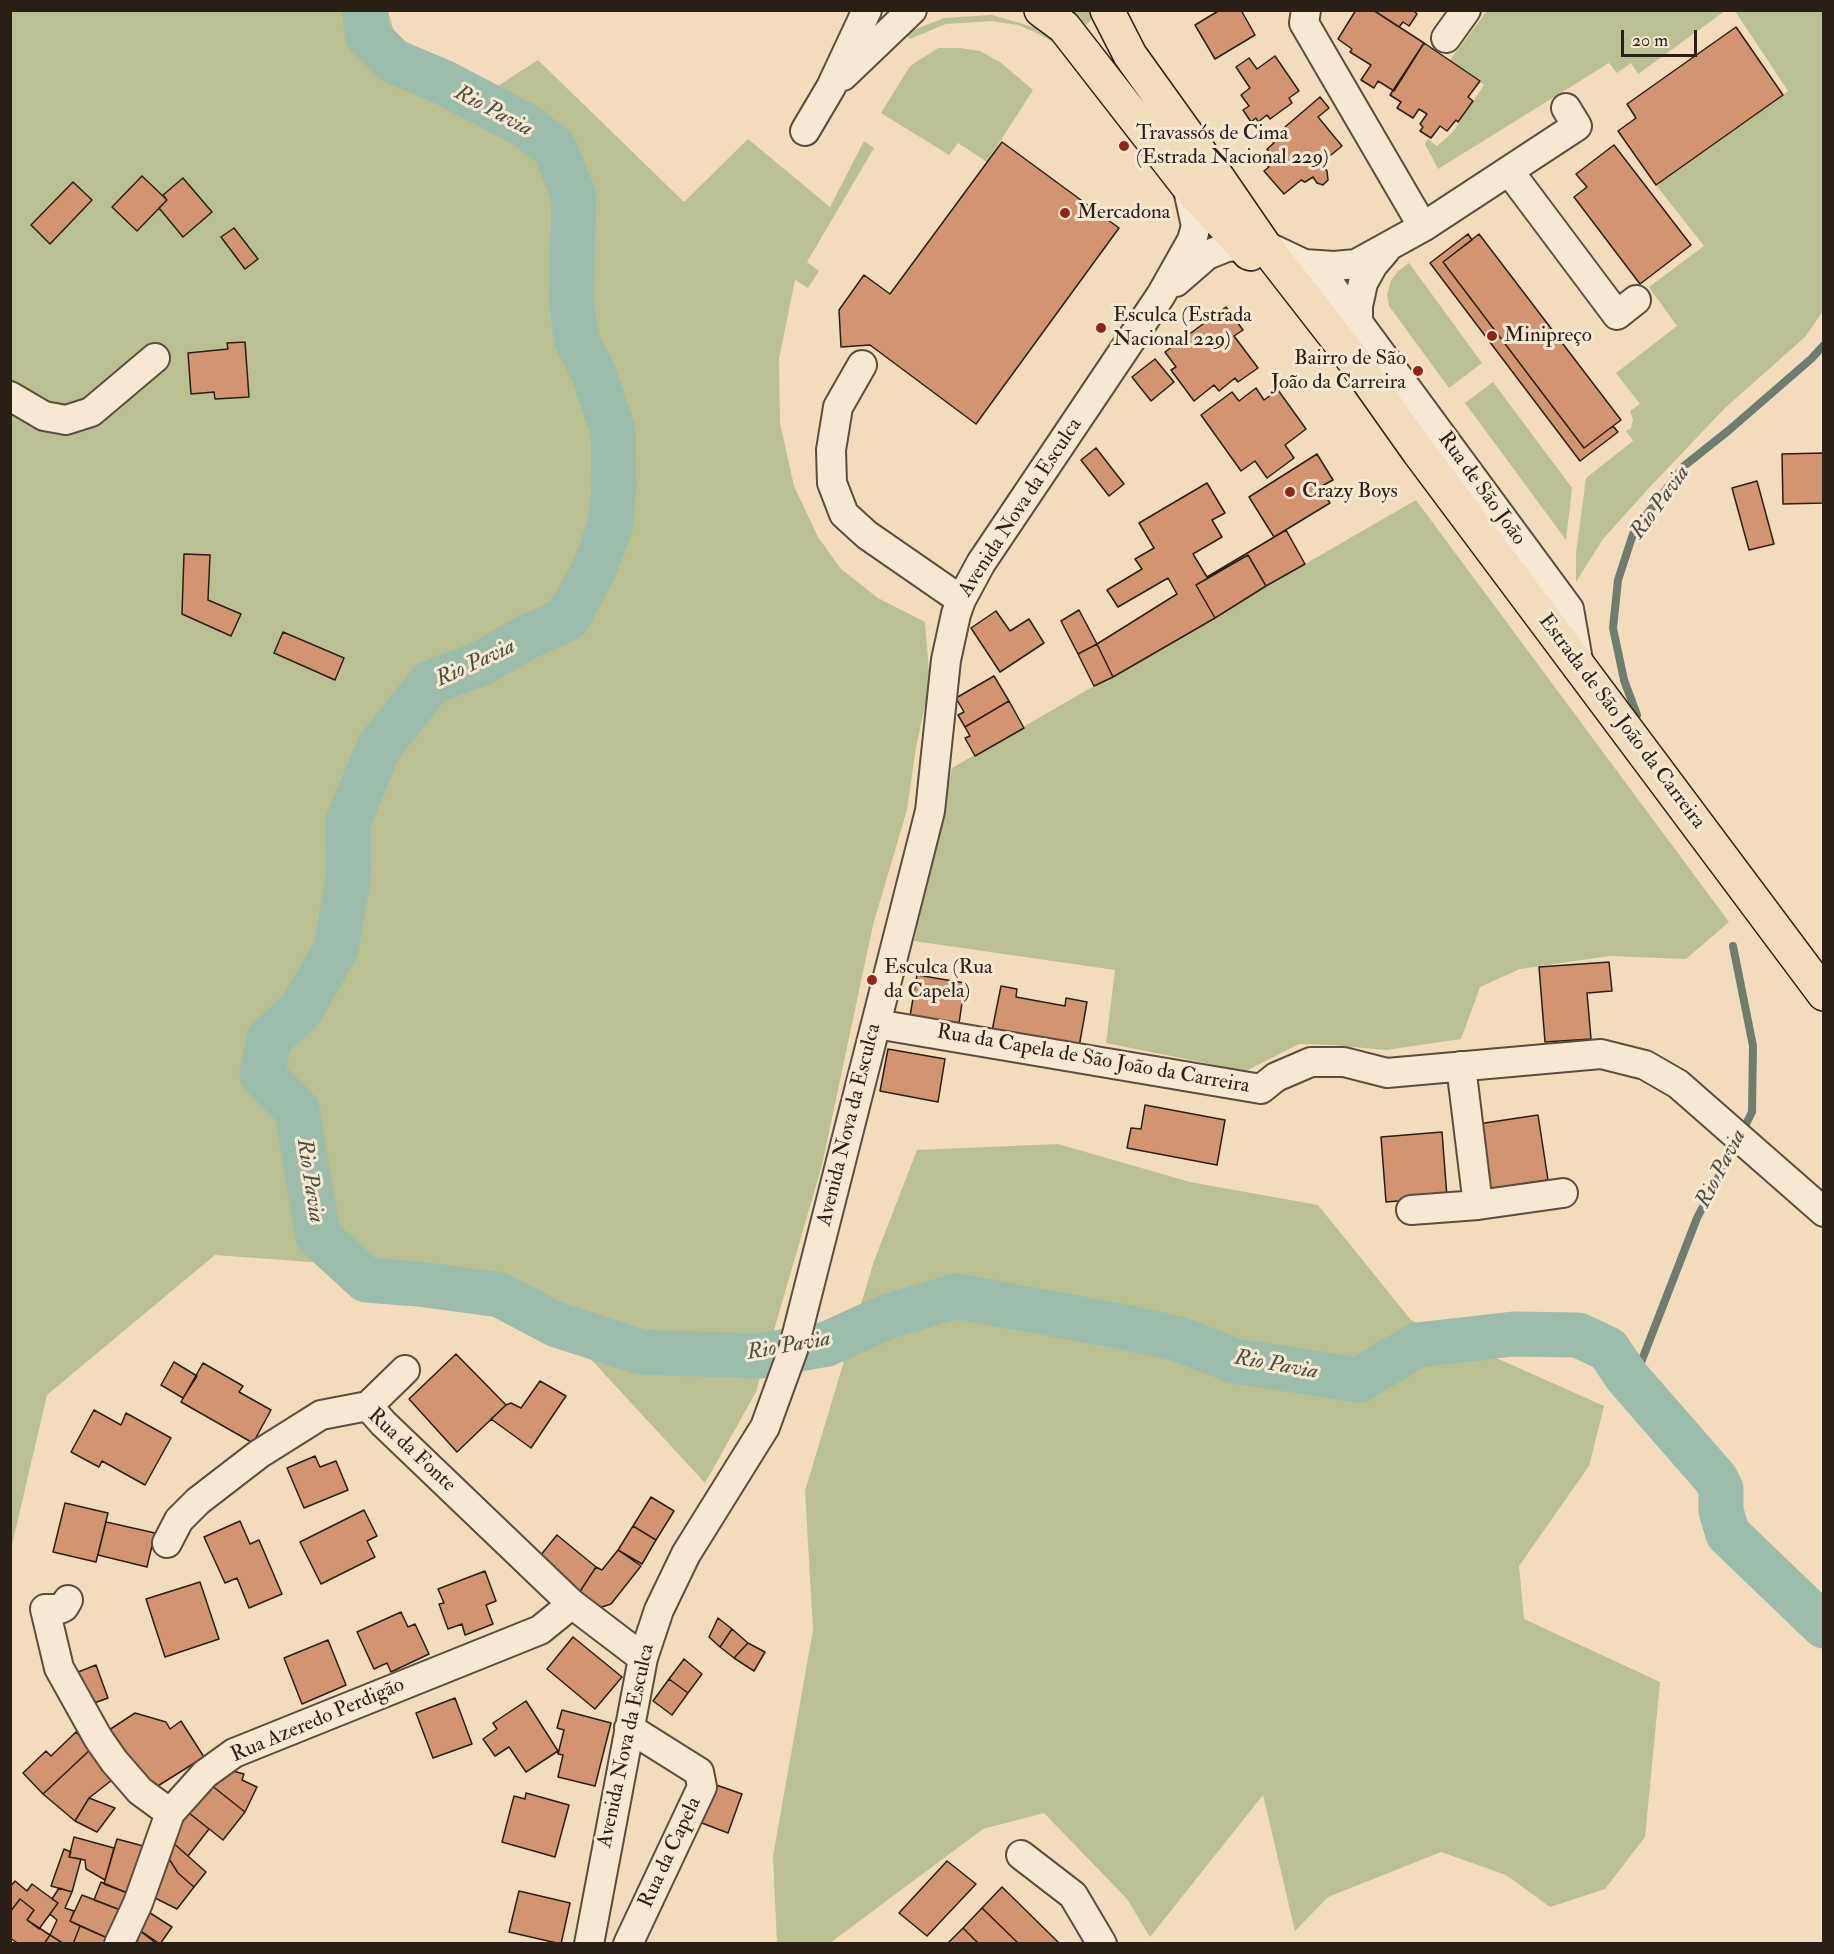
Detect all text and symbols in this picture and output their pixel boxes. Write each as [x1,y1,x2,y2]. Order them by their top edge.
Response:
scale bar [1624,18,1700,56]
text: 20 m [1632,29,1668,52]
water label: Rio Pavia [450,81,536,143]
place label: Travassós de Cima (Estrada Nacional 229) [1136,121,1329,171]
marker: Travassós de Cima (Estrada Nacional 229) [1117,139,1131,153]
place label: Mercadona [1077,200,1170,226]
marker: Mercadona [1058,206,1072,220]
place label: Esculca (Estrada Nacional 229) [1113,303,1252,353]
marker: Esculca (Estrada Nacional 229) [1094,321,1108,335]
place label: Minipreço [1504,323,1592,349]
marker: Minipreço [1485,329,1499,343]
place label: Bairro de São João da Carreira [1271,346,1406,396]
marker: Bairro de São João da Carreira [1411,364,1425,378]
street label: Avenida Nova da Esculca [954,414,1088,602]
street label: Rua de São João [1431,427,1531,551]
water label: Rio Pavia [1626,461,1696,545]
place label: Crazy Boys [1302,479,1398,505]
marker: Crazy Boys [1283,485,1297,499]
street label: Estrada de São João da Carreira [1532,610,1710,834]
water label: Rio Pavia [432,634,520,694]
place label: Esculca (Rua da Capela) [884,955,993,1005]
marker: Esculca (Rua da Capela) [865,973,879,987]
street label: Rua da Capela de São João da Carreira [935,1020,1251,1100]
street label: Avenida Nova da Esculca [813,1021,887,1229]
water label: Rio Pavia [1691,1125,1753,1213]
water label: Rio Pavia [289,1137,329,1225]
water label: Rio Pavia [745,1327,833,1367]
water label: Rio Pavia [1232,1346,1320,1386]
street label: Rua da Fonte [362,1404,460,1498]
street label: Avenida Nova da Esculca [593,1642,661,1850]
street label: Rua Azeredo Perdigão [228,1673,408,1769]
street label: Rua da Capela [634,1794,708,1912]

